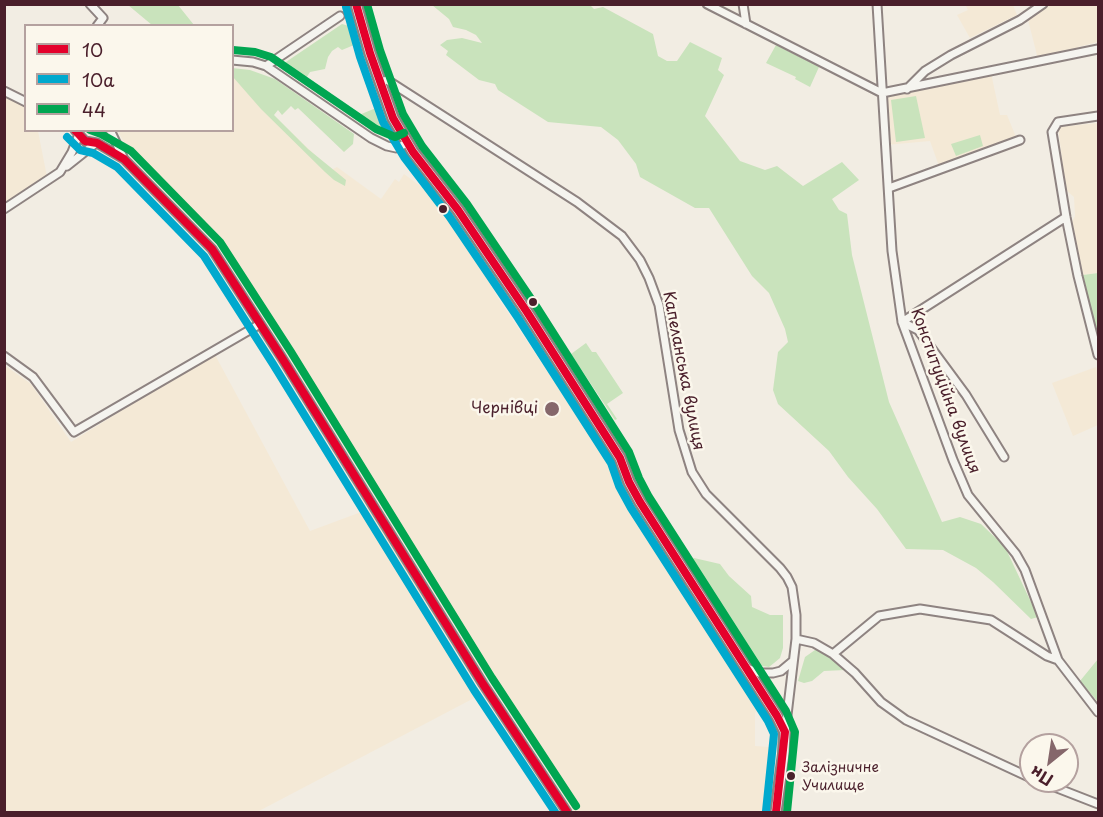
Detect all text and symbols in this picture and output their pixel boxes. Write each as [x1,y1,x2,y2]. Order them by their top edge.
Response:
legend [24,24,234,132]
text: 10 [82,36,103,63]
text: 10а [82,66,114,93]
text: 44 [82,96,106,123]
unlabelled marker [437,203,449,215]
street label: Капеланська вулиця [658,290,708,452]
unlabelled marker [527,296,539,308]
street label: Конституційна вулиця [906,306,984,476]
place label: Чернівці [471,399,538,419]
marker: Чернівці [543,400,561,418]
north arrow [1019,733,1079,793]
place label: Залізничне Училище [802,760,879,792]
text: Пн [1025,761,1057,793]
marker: Залізничне Училище [785,770,797,782]

